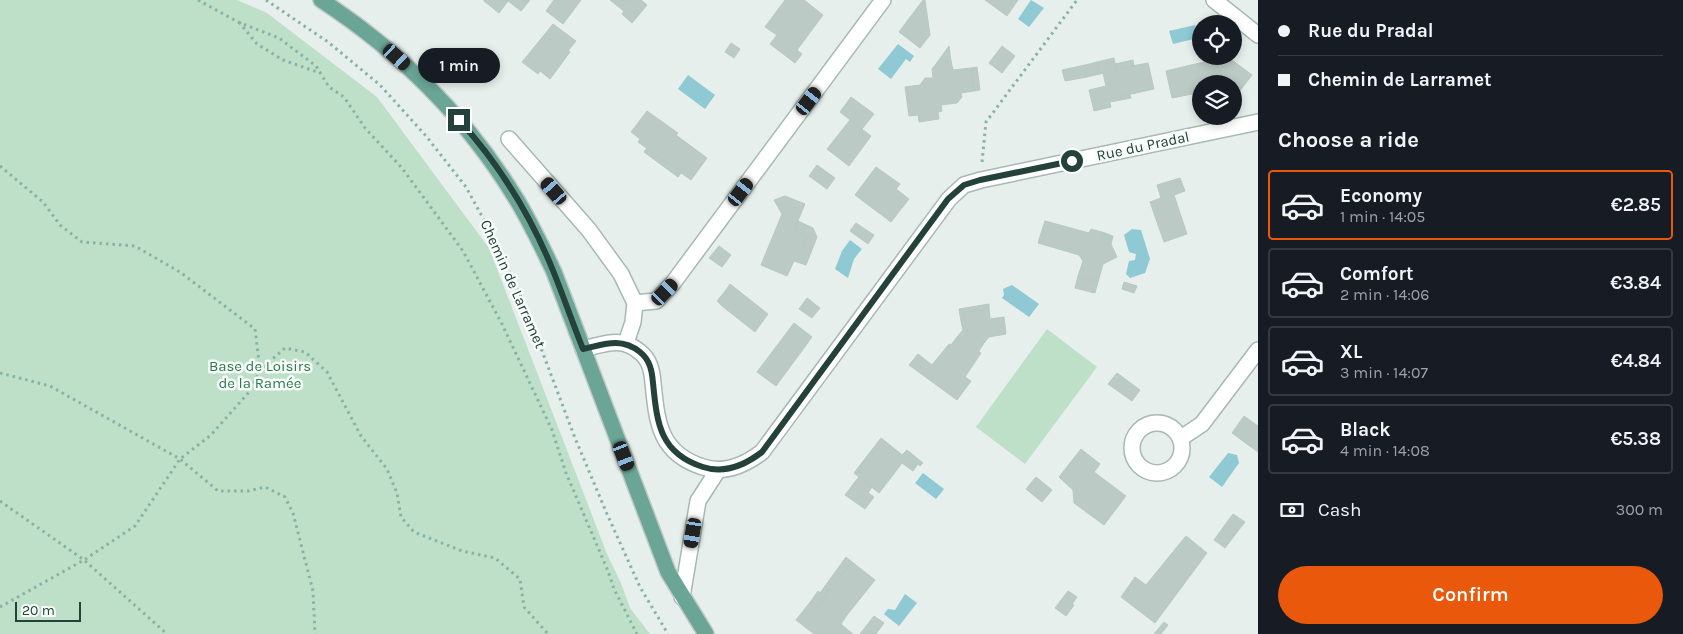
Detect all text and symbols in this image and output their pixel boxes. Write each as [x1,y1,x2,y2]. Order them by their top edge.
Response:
map controls [1192,15,1242,125]
button: locate [1192,15,1242,65]
text: Rue du Pradal [1308,20,1434,42]
car [380,41,413,73]
callout: 1 min [418,48,500,82]
text: 1 min [439,56,479,75]
text: Chemin de Larramet [1308,69,1492,91]
button: layers [1192,75,1242,125]
car [793,85,824,117]
route end [448,109,470,131]
street label: Rue du Pradal [1095,127,1191,165]
text: Choose a ride [1278,127,1419,153]
route start [1061,150,1083,172]
car [538,175,569,207]
car [725,176,756,208]
icon: car [1280,183,1325,228]
text: Economy [1340,185,1422,207]
text: €2.85 [1611,194,1661,216]
text: 1 min · 14:05 [1340,207,1425,226]
street label: Chemin de Larramet [477,217,550,351]
icon: car [1280,261,1325,306]
text: Comfort [1340,263,1414,285]
text: €3.84 [1610,272,1661,294]
car [649,276,680,308]
text: 2 min · 14:06 [1340,285,1430,304]
icon: car [1280,339,1325,384]
text: XL [1340,341,1362,363]
text: €4.84 [1611,350,1661,372]
park label: Base de Loisirs de la Ramée [209,357,311,392]
text: 3 min · 14:07 [1340,363,1428,382]
icon: car [1280,417,1325,462]
text: Black [1340,419,1391,441]
text: €5.38 [1610,428,1661,450]
car [611,439,636,473]
text: 4 min · 14:08 [1340,441,1430,460]
icon: cash [1278,496,1306,524]
text: Cash [1318,499,1362,521]
text: 300 m [1616,500,1663,519]
car [683,517,702,549]
button: Confirm [1278,566,1663,624]
scale bar [15,599,81,622]
text: 20 m [22,602,55,619]

